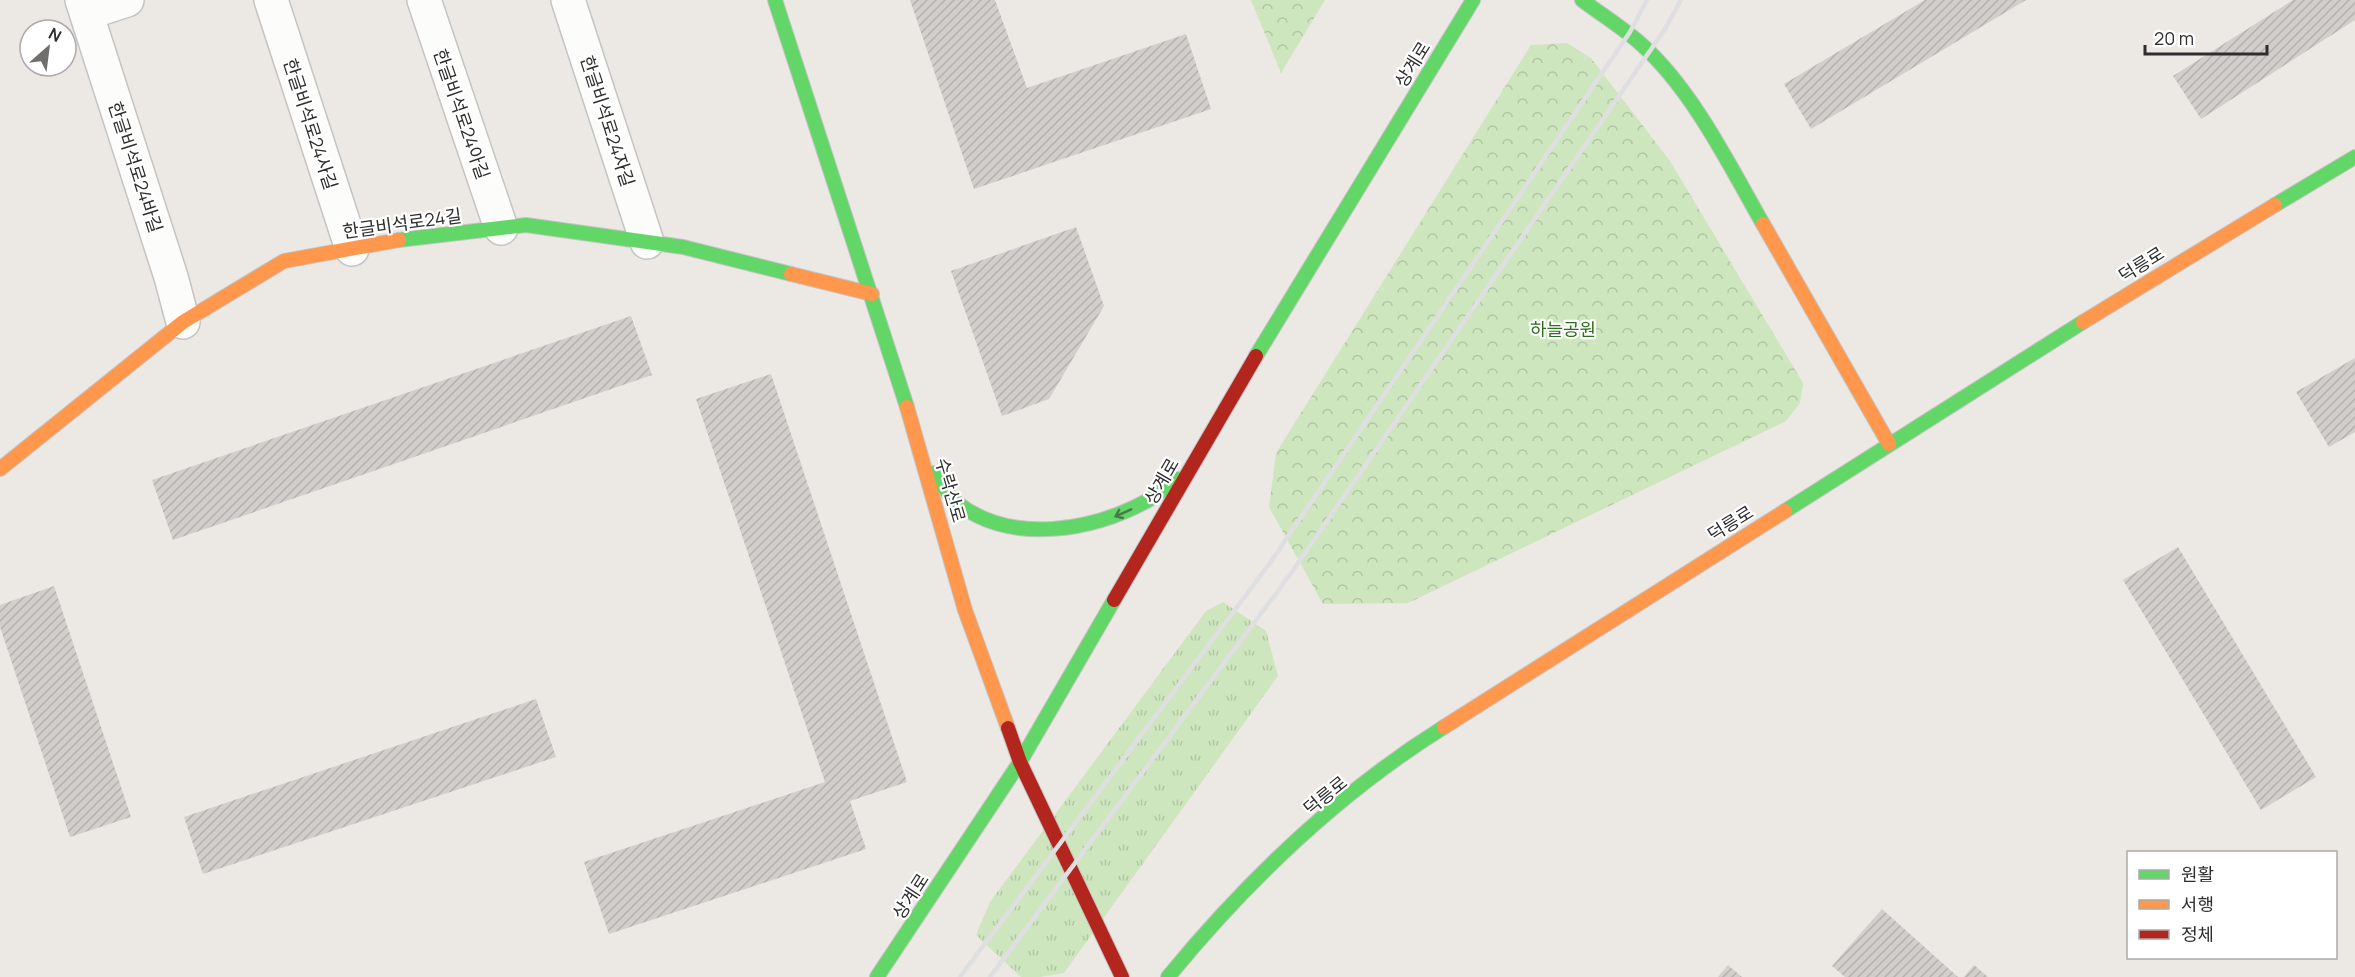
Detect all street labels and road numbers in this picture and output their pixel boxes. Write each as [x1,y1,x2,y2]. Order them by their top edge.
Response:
street label: 상계로 [1389,37,1435,91]
street label: 한글비석로24아길 [428,46,496,182]
street label: 한글비석로24자길 [576,52,640,190]
street label: 한글비석로24사길 [279,55,343,193]
street label: 한글비석로24바길 [104,98,168,236]
street label: 한글비석로24길 [341,203,463,243]
street label: 덕릉로 [2114,241,2168,287]
street label: 상계로 [1138,453,1184,509]
street label: 수락산로 [930,455,972,525]
street label: 덕릉로 [1703,500,1757,546]
street label: 덕릉로 [1298,770,1352,820]
street label: 상계로 [886,869,934,923]

